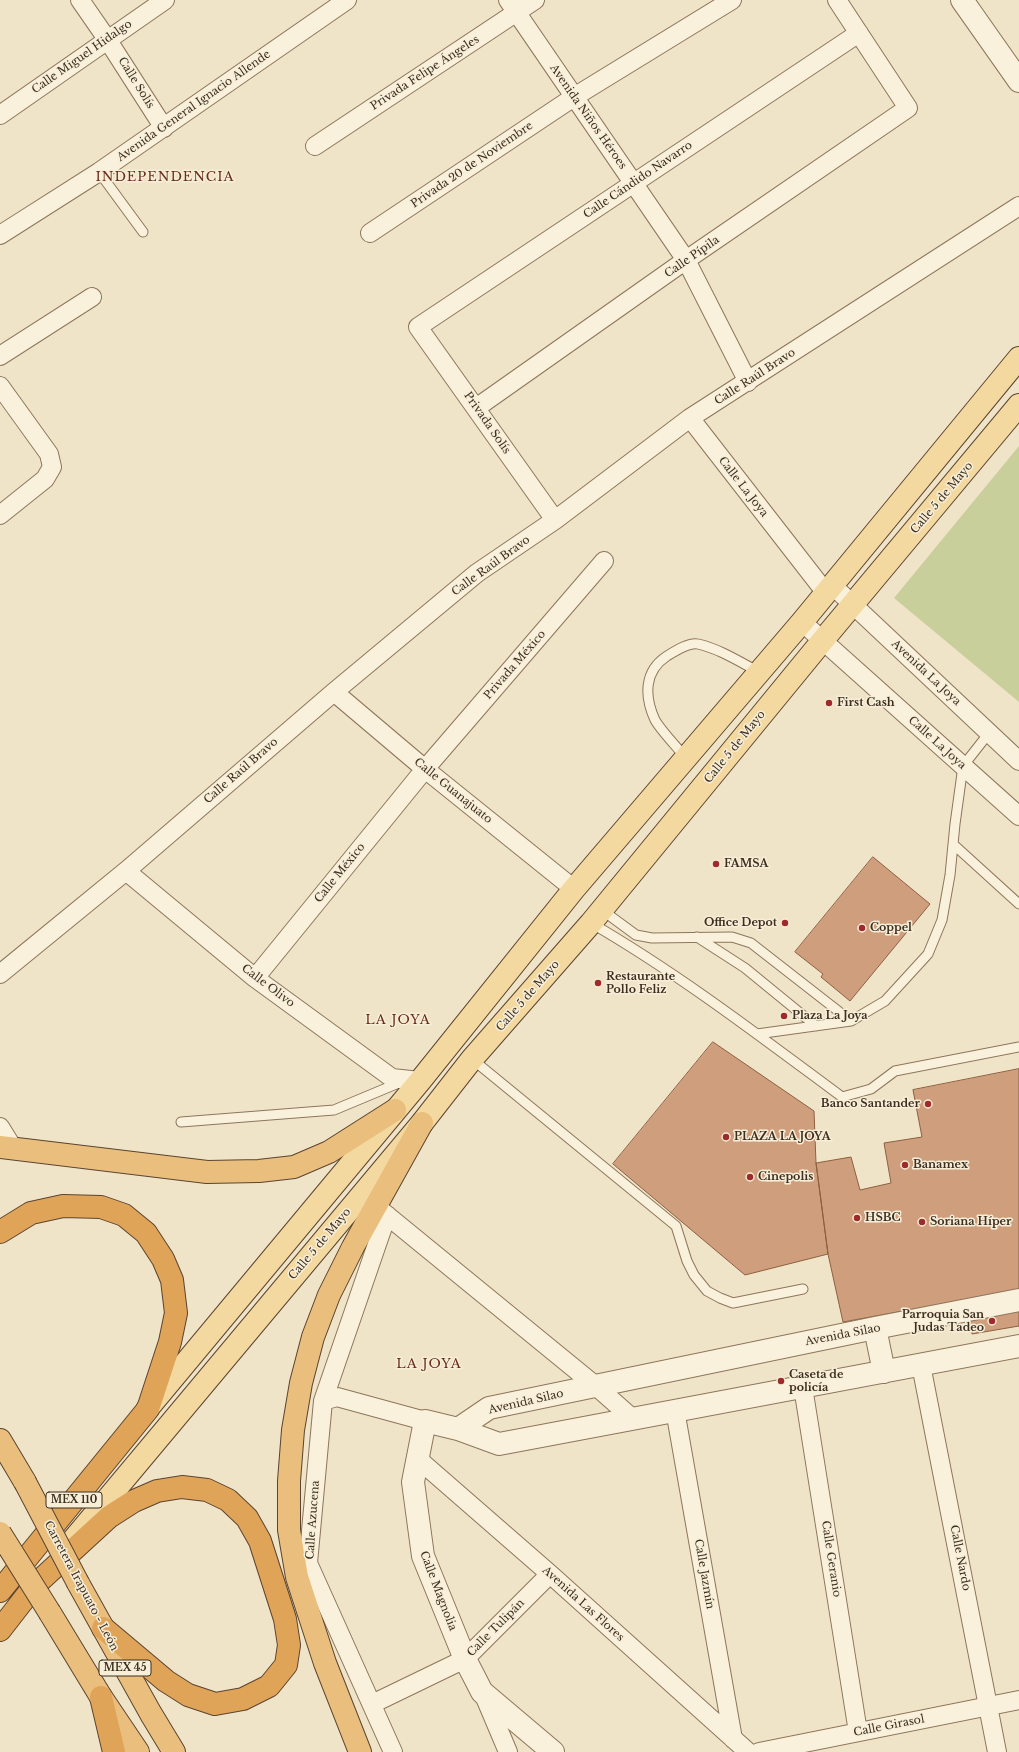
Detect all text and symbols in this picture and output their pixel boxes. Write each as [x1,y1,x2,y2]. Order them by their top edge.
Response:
street label: Calle Miguel Hidalgo [29,17,135,97]
street label: Privada Felipe Ángeles [368,33,482,113]
street label: Avenida General Ignacio Allende [115,48,273,164]
street label: Calle Solís [115,55,157,111]
street label: Avenida Niños Héroes [547,62,629,172]
street label: Privada 20 de Noviembre [408,119,536,211]
street label: Calle Cándido Navarro [581,139,695,221]
district label: INDEPENDENCIA [95,169,235,185]
street label: Calle Pípila [662,233,722,281]
street label: Calle Raúl Bravo [712,346,798,408]
street label: Privada Solís [461,390,513,456]
street label: Calle La Joya [715,454,771,520]
street label: Calle 5 de Mayo [908,459,976,537]
street label: Calle Raúl Bravo [449,533,533,599]
street label: Privada México [481,628,549,702]
street label: Avenida La Joya [889,638,963,708]
place label: First Cash [837,696,895,710]
marker: First Cash [824,698,834,708]
street label: Calle 5 de Mayo [702,708,768,786]
street label: Calle La Joya [906,714,968,772]
street label: Calle Raúl Bravo [201,735,281,807]
street label: Calle Guanajuato [411,756,495,826]
street label: Calle México [312,840,368,906]
place label: FAMSA [724,857,768,871]
marker: FAMSA [711,859,721,869]
place label: Office Depot [704,916,777,930]
marker: Office Depot [780,918,790,928]
place label: Coppel [870,921,912,935]
marker: Coppel [857,923,867,933]
street label: Calle 5 de Mayo [494,958,562,1034]
street label: Calle Olivo [239,962,297,1010]
place label: Restaurante Pollo Feliz [606,970,675,996]
marker: Restaurante Pollo Feliz [593,978,603,988]
place label: Plaza La Joya [792,1009,868,1023]
marker: Plaza La Joya [779,1011,789,1021]
district label: LA JOYA [365,1012,431,1028]
place label: Banco Santander [821,1097,920,1111]
marker: Banco Santander [923,1099,933,1109]
place label: PLAZA LA JOYA [734,1130,831,1144]
marker: PLAZA LA JOYA [721,1132,731,1142]
place label: Banamex [913,1158,968,1172]
marker: Banamex [900,1160,910,1170]
place label: Cinepolis [758,1170,813,1184]
marker: Cinepolis [745,1172,755,1182]
street label: Calle 5 de Mayo [286,1205,354,1283]
place label: HSBC [865,1211,901,1225]
marker: HSBC [852,1213,862,1223]
place label: Soriana Híper [930,1215,1011,1229]
marker: Soriana Híper [917,1217,927,1227]
place label: Parroquia San Judas Tadeo [902,1308,984,1334]
marker: Parroquia San Judas Tadeo [987,1316,997,1326]
street label: Avenida Silao [804,1321,882,1349]
district label: LA JOYA [396,1356,462,1372]
place label: Caseta de policía [789,1368,843,1394]
marker: Caseta de policía [776,1376,786,1386]
street label: Avenida Silao [487,1387,565,1417]
street label: Calle Azucena [304,1480,322,1560]
road number: MEX 110 [46,1492,102,1508]
street label: Carretera Irapuato - León [41,1519,121,1653]
street label: Calle Geranio [818,1520,844,1598]
street label: Calle Nardo [947,1524,973,1592]
street label: Calle Jazmín [691,1538,717,1610]
street label: Calle Magnolia [417,1549,459,1633]
street label: Avenida Las Flores [539,1564,627,1644]
street label: Calle Tulipán [465,1597,527,1659]
road number: MEX 45 [99,1660,151,1676]
street label: Calle Girasol [852,1713,926,1739]

